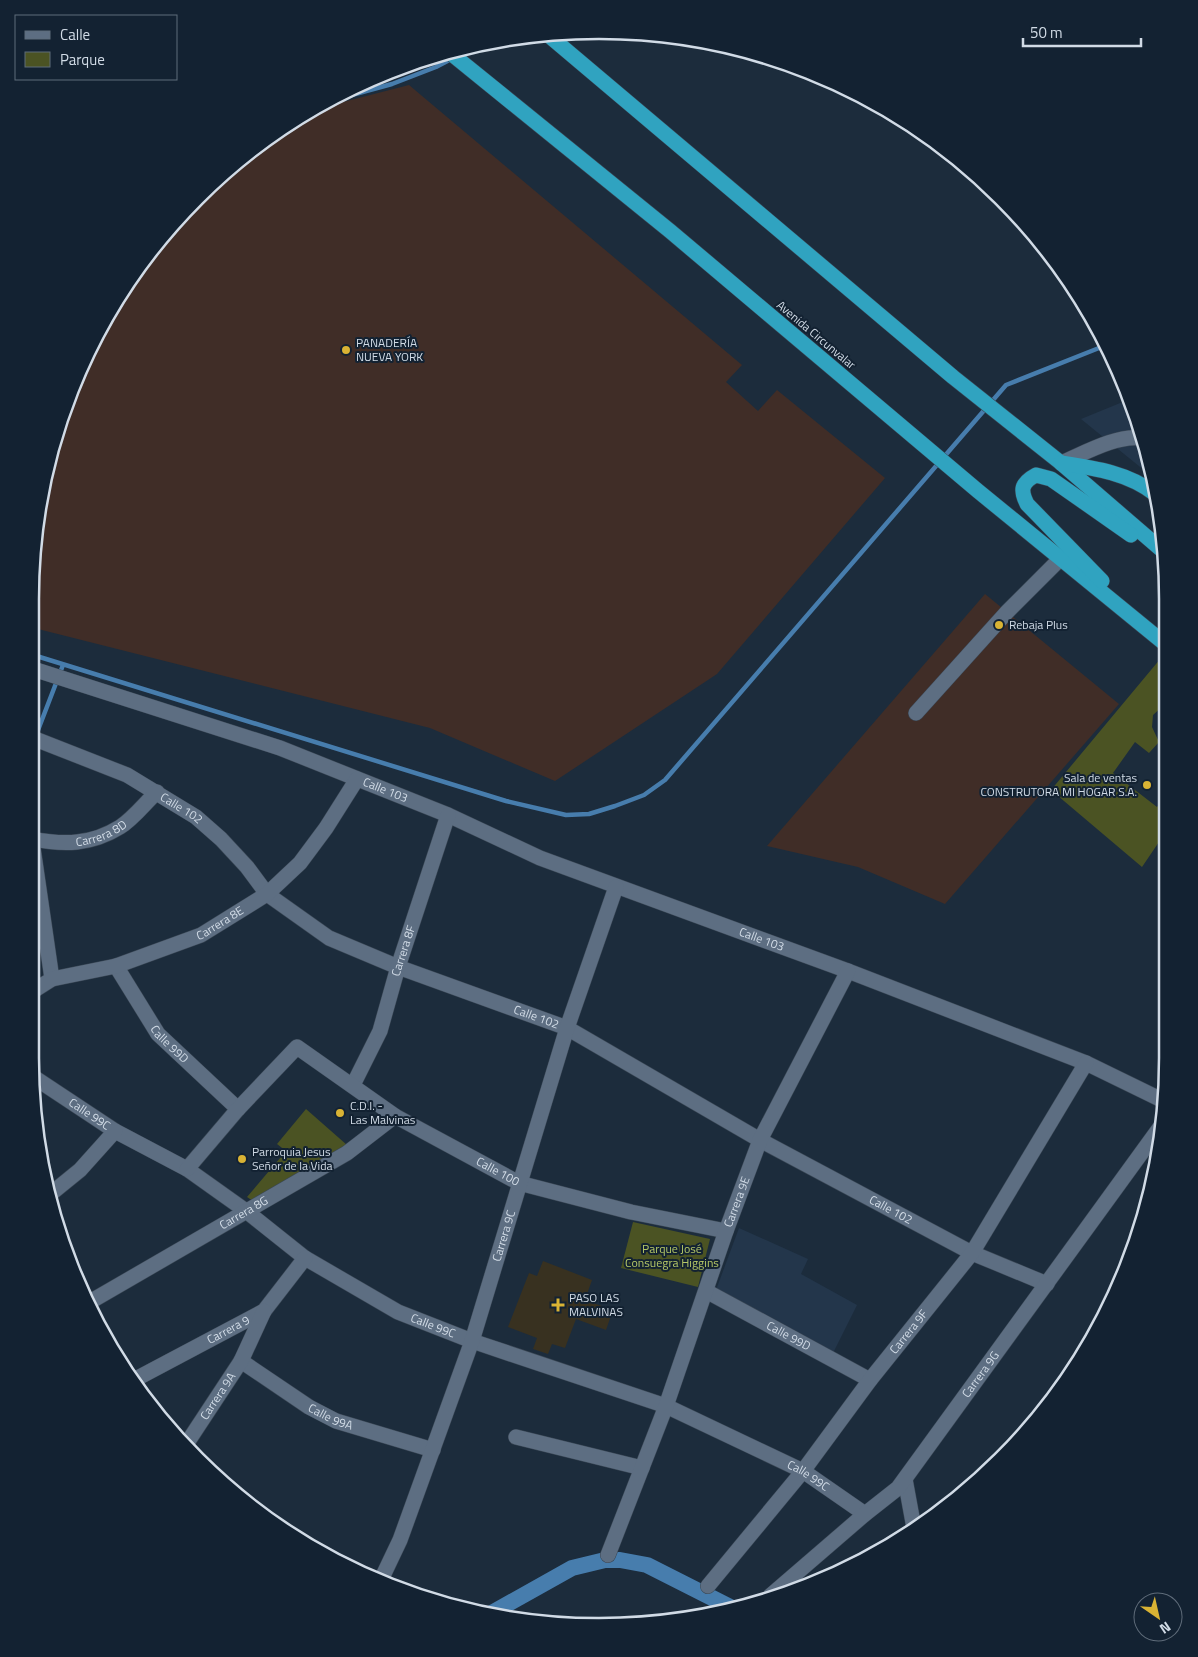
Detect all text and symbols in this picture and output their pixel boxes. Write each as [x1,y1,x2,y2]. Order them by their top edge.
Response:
legend [15,15,178,80]
scale bar [1023,15,1140,47]
text: 50 m [1030,21,1063,44]
text: Calle [60,23,90,46]
text: Parque [60,48,105,71]
street label: Avenida Circunvalar [772,296,860,374]
place label: PANADERÍA NUEVA YORK [356,333,423,366]
marker: PANADERÍA NUEVA YORK [340,344,352,356]
place label: Rebaja Plus [1009,615,1068,634]
marker: Rebaja Plus [993,619,1005,631]
place label: Sala de ventas CONSTRUTORA MI HOGAR S.A. [980,768,1137,801]
street label: Calle 103 [360,772,411,807]
marker: Sala de ventas CONSTRUTORA MI HOGAR S.A. [1141,779,1153,791]
street label: Calle 102 [157,787,208,828]
street label: Carrera 8D [74,815,131,851]
street label: Carrera 8E [193,901,247,945]
street label: Calle 103 [736,922,787,956]
street label: Carrera 8F [386,923,420,978]
street label: Calle 102 [511,1000,562,1033]
street label: Calle 99D [146,1021,194,1067]
street label: Calle 99C [65,1093,115,1135]
place label: C.D.I. - Las Malvinas [350,1096,416,1129]
marker: C.D.I. - Las Malvinas [334,1107,346,1119]
place label: Parroquia Jesus Señor de la Vida [252,1142,333,1175]
street label: Calle 100 [473,1152,523,1191]
marker: Parroquia Jesus Señor de la Vida [236,1153,248,1165]
street label: Carrera 9E [718,1173,755,1230]
street label: Calle 102 [866,1190,916,1229]
street label: Carrera 8G [215,1191,272,1234]
street label: Carrera 9C [487,1207,520,1264]
park label: Parque José Consuegra Higgins [625,1239,719,1272]
place label: PASO LAS MALVINAS [569,1288,623,1321]
marker: PASO LAS MALVINAS [551,1298,565,1312]
street label: Carrera 9F [884,1305,932,1358]
street label: Calle 99C [408,1308,459,1343]
street label: Carrera 9 [203,1310,253,1349]
street label: Calle 99D [763,1316,815,1355]
street label: Carrera 9G [957,1347,1004,1401]
street label: Carrera 9A [195,1368,240,1424]
street label: Calle 99A [305,1398,355,1435]
street label: Calle 99C [784,1455,834,1496]
north arrow [1133,1592,1183,1642]
text: N [1156,1617,1175,1640]

